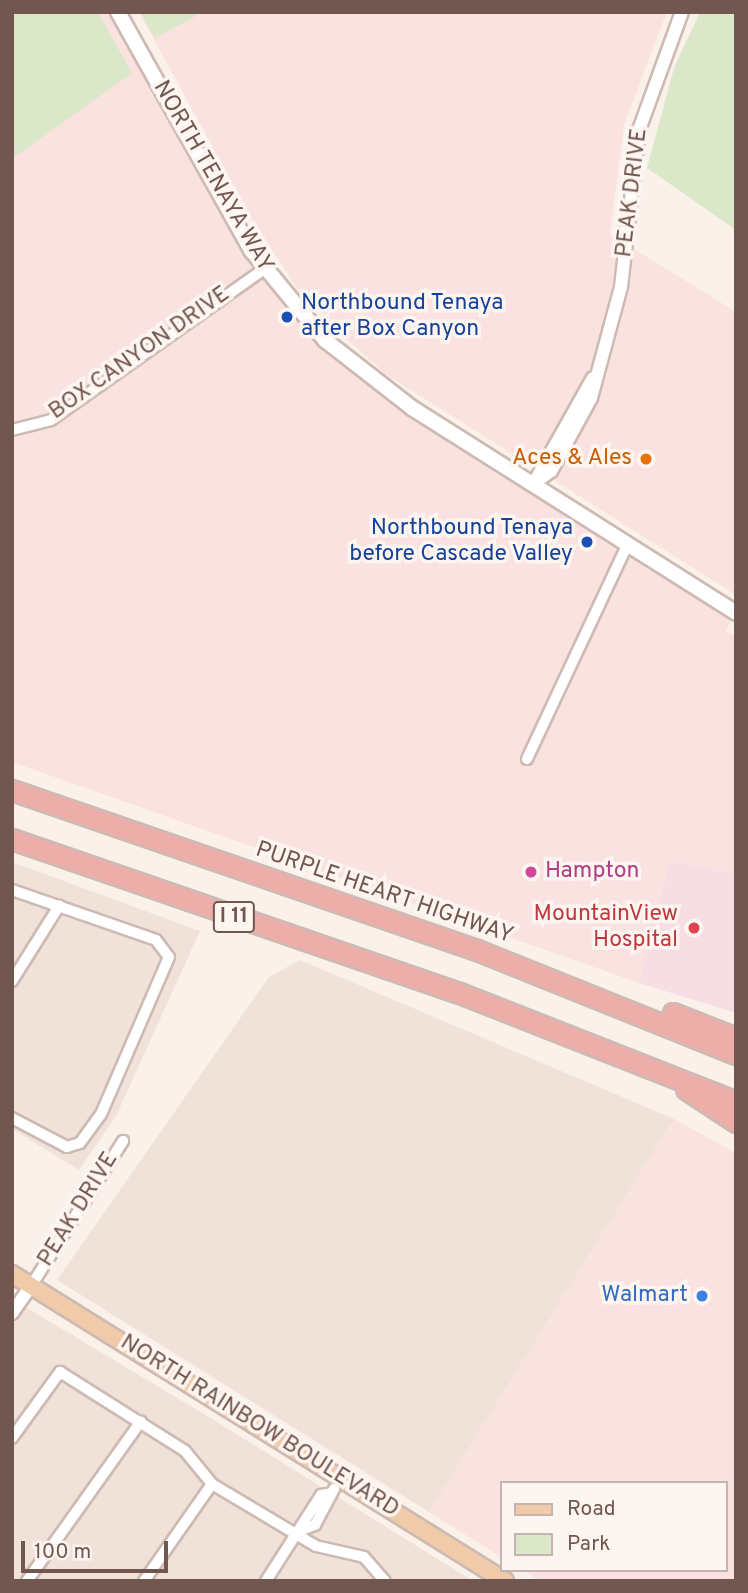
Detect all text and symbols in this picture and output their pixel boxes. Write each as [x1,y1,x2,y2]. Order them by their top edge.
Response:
street label: NORTH TENAYA WAY [145,75,279,279]
street label: PEAK DRIVE [611,127,655,259]
street label: BOX CANYON DRIVE [44,281,236,427]
place label: Northbound Tenaya after Box Canyon [301,290,504,344]
marker: Northbound Tenaya after Box Canyon [279,309,295,325]
place label: Aces & Ales [511,445,632,473]
marker: Aces & Ales [638,451,654,467]
place label: Northbound Tenaya before Cascade Valley [348,515,573,569]
marker: Northbound Tenaya before Cascade Valley [579,534,595,550]
street label: PURPLE HEART HIGHWAY [251,837,517,951]
place label: Hampton [545,858,639,886]
marker: Hampton [523,864,539,880]
road number: I 11 [211,900,257,934]
place label: MountainView Hospital [534,901,678,955]
marker: MountainView Hospital [684,918,704,938]
street label: PEAK DRIVE [33,1148,125,1272]
place label: Walmart [601,1282,688,1310]
marker: Walmart [694,1288,710,1304]
street label: NORTH RAINBOW BOULEVARD [114,1329,404,1525]
legend [500,1481,727,1572]
text: Road [567,1496,616,1523]
scale bar [24,1526,172,1570]
text: Park [567,1531,610,1558]
text: 100 m [34,1539,91,1566]

